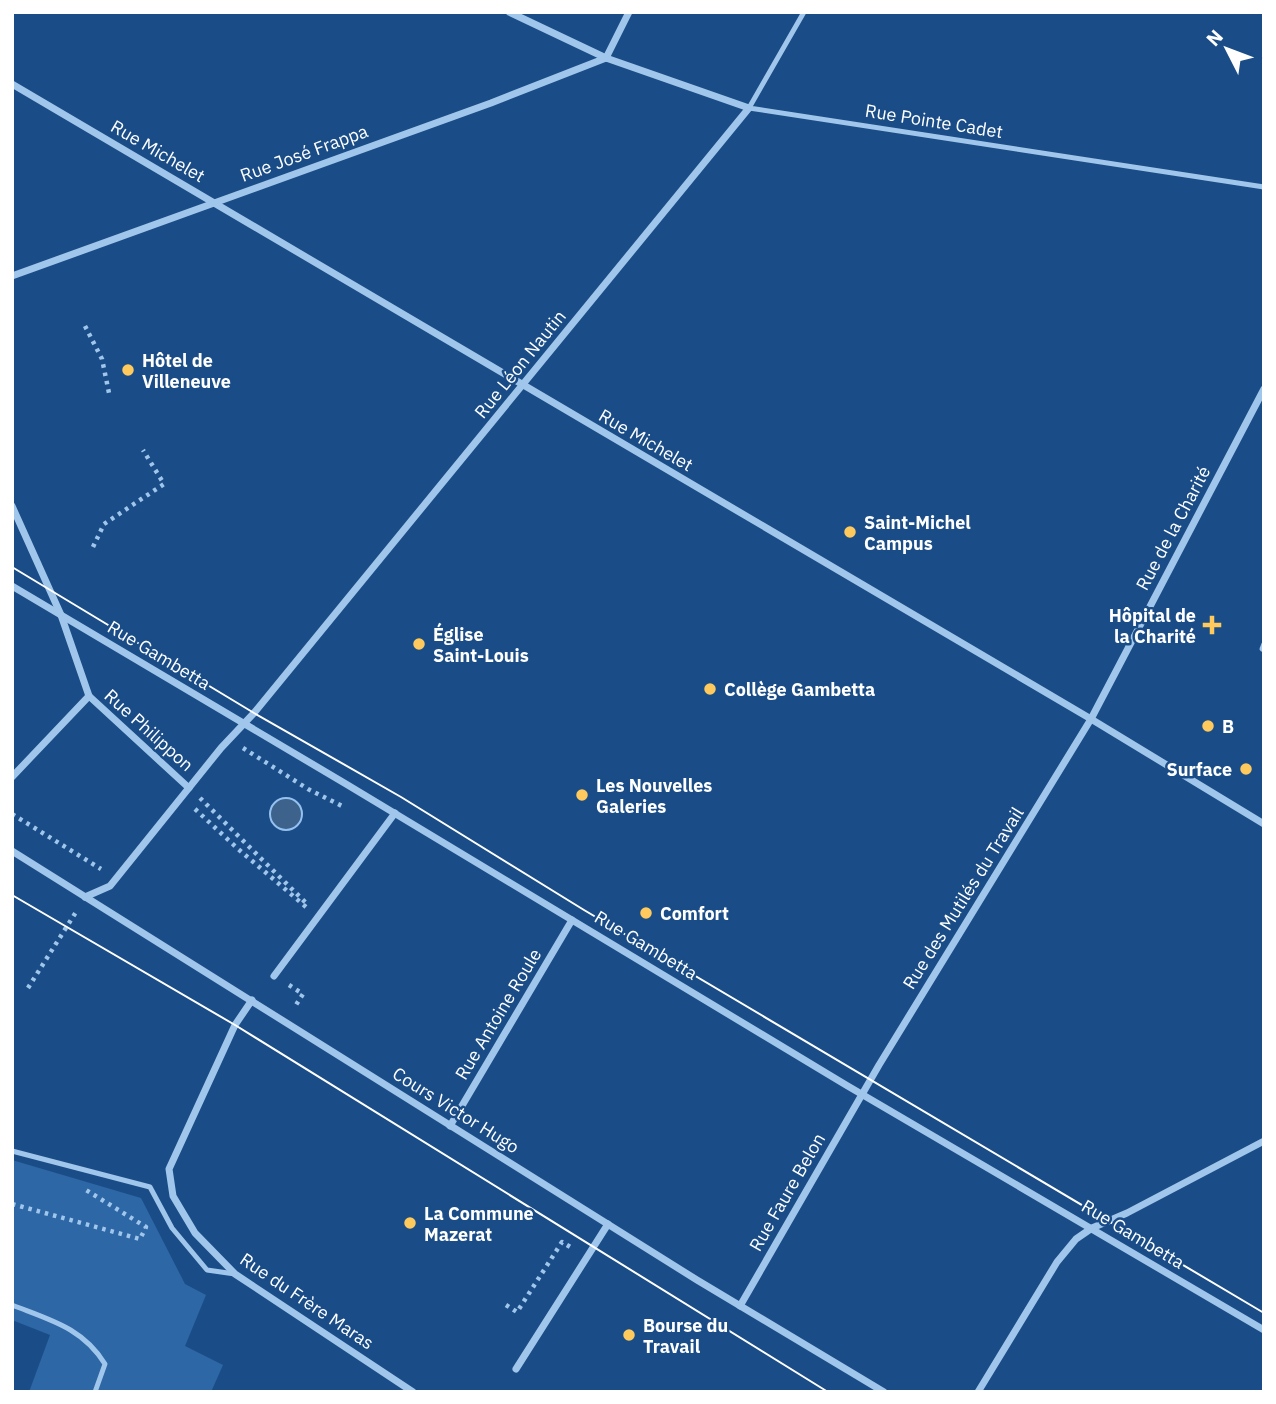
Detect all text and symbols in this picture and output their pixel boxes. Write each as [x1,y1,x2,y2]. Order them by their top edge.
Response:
north arrow [1192,14,1262,84]
text: N [1201,24,1228,51]
street label: Rue Pointe Cadet [864,99,1004,143]
street label: Rue Michelet [107,115,209,187]
street label: Rue José Frappa [237,119,371,187]
street label: Rue Léon Nautin [469,305,571,423]
place label: Hôtel de Villeneuve [142,349,231,393]
marker: Hôtel de Villeneuve [120,362,136,378]
street label: Rue Michelet [595,404,697,476]
street label: Rue de la Charité [1131,462,1215,594]
place label: Saint-Michel Campus [864,511,971,555]
marker: Saint-Michel Campus [842,524,858,540]
place label: Hôpital de la Charité [1109,604,1196,648]
street label: Rue Gambetta [103,615,215,695]
marker: Hôpital de la Charité [1202,615,1222,635]
place label: Église Saint-Louis [433,622,529,667]
marker: Église Saint-Louis [411,636,427,652]
place label: Collège Gambetta [724,678,875,701]
marker: Collège Gambetta [702,681,718,697]
street label: Rue Philippon [100,684,198,776]
place label: B [1222,715,1234,738]
marker: B [1200,718,1216,734]
place label: Surface [1167,758,1232,781]
marker: Surface [1238,761,1254,777]
place label: Les Nouvelles Galeries [596,774,712,818]
marker: Les Nouvelles Galeries [574,787,590,803]
street label: Rue des Mutilés du Travail [897,802,1029,993]
place label: Comfort [660,902,729,925]
street label: Rue Gambetta [590,905,702,985]
marker: Comfort [638,905,654,921]
street label: Rue Antoine Roule [450,944,546,1084]
street label: Cours Victor Hugo [388,1062,524,1158]
street label: Rue Faure Belon [744,1129,830,1255]
street label: Rue Gambetta [1077,1194,1189,1274]
place label: La Commune Mazerat [424,1202,534,1246]
marker: La Commune Mazerat [402,1215,418,1231]
street label: Rue du Frère Maras [236,1248,378,1354]
place label: Bourse du Travail [643,1314,728,1358]
marker: Bourse du Travail [621,1327,637,1343]

